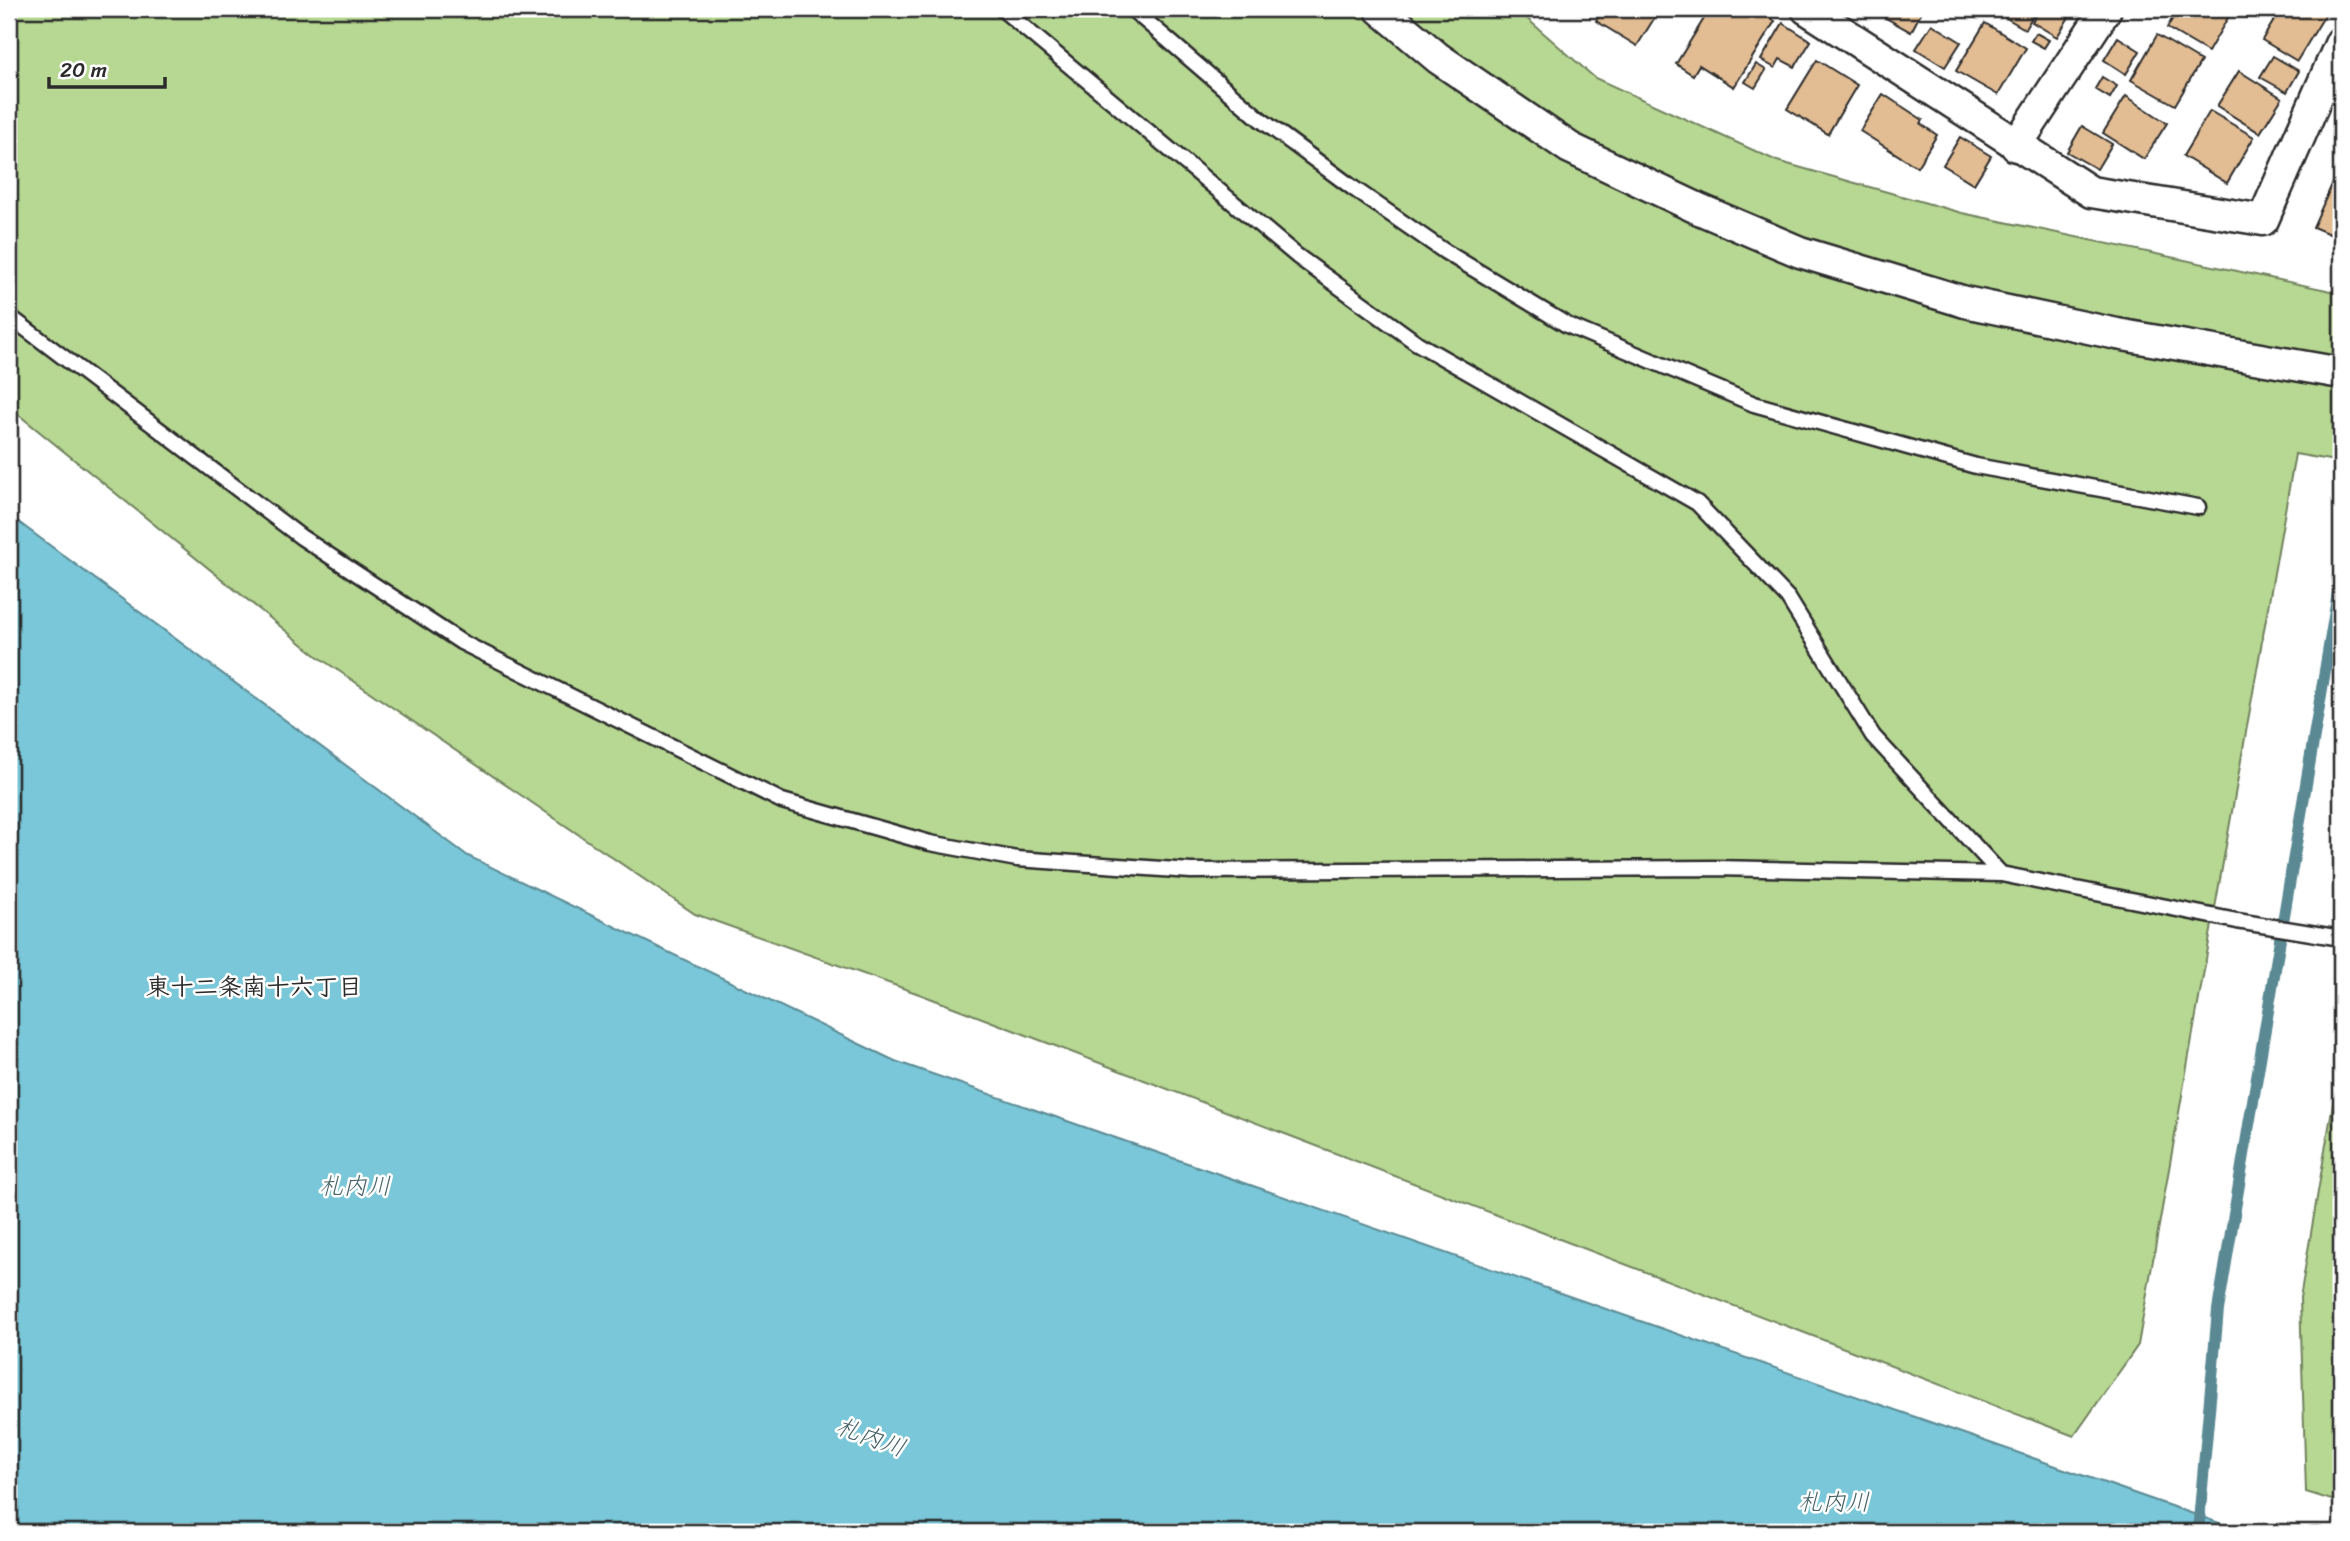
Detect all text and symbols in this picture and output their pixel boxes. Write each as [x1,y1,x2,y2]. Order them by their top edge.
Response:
scale bar [49,46,164,90]
text: 20 m [60,51,107,89]
district label: 東十二条南十六丁目 [146,966,362,1008]
water label: 札内川 [319,1165,391,1207]
water label: 札内川 [830,1405,912,1469]
water label: 札内川 [1798,1481,1870,1523]

